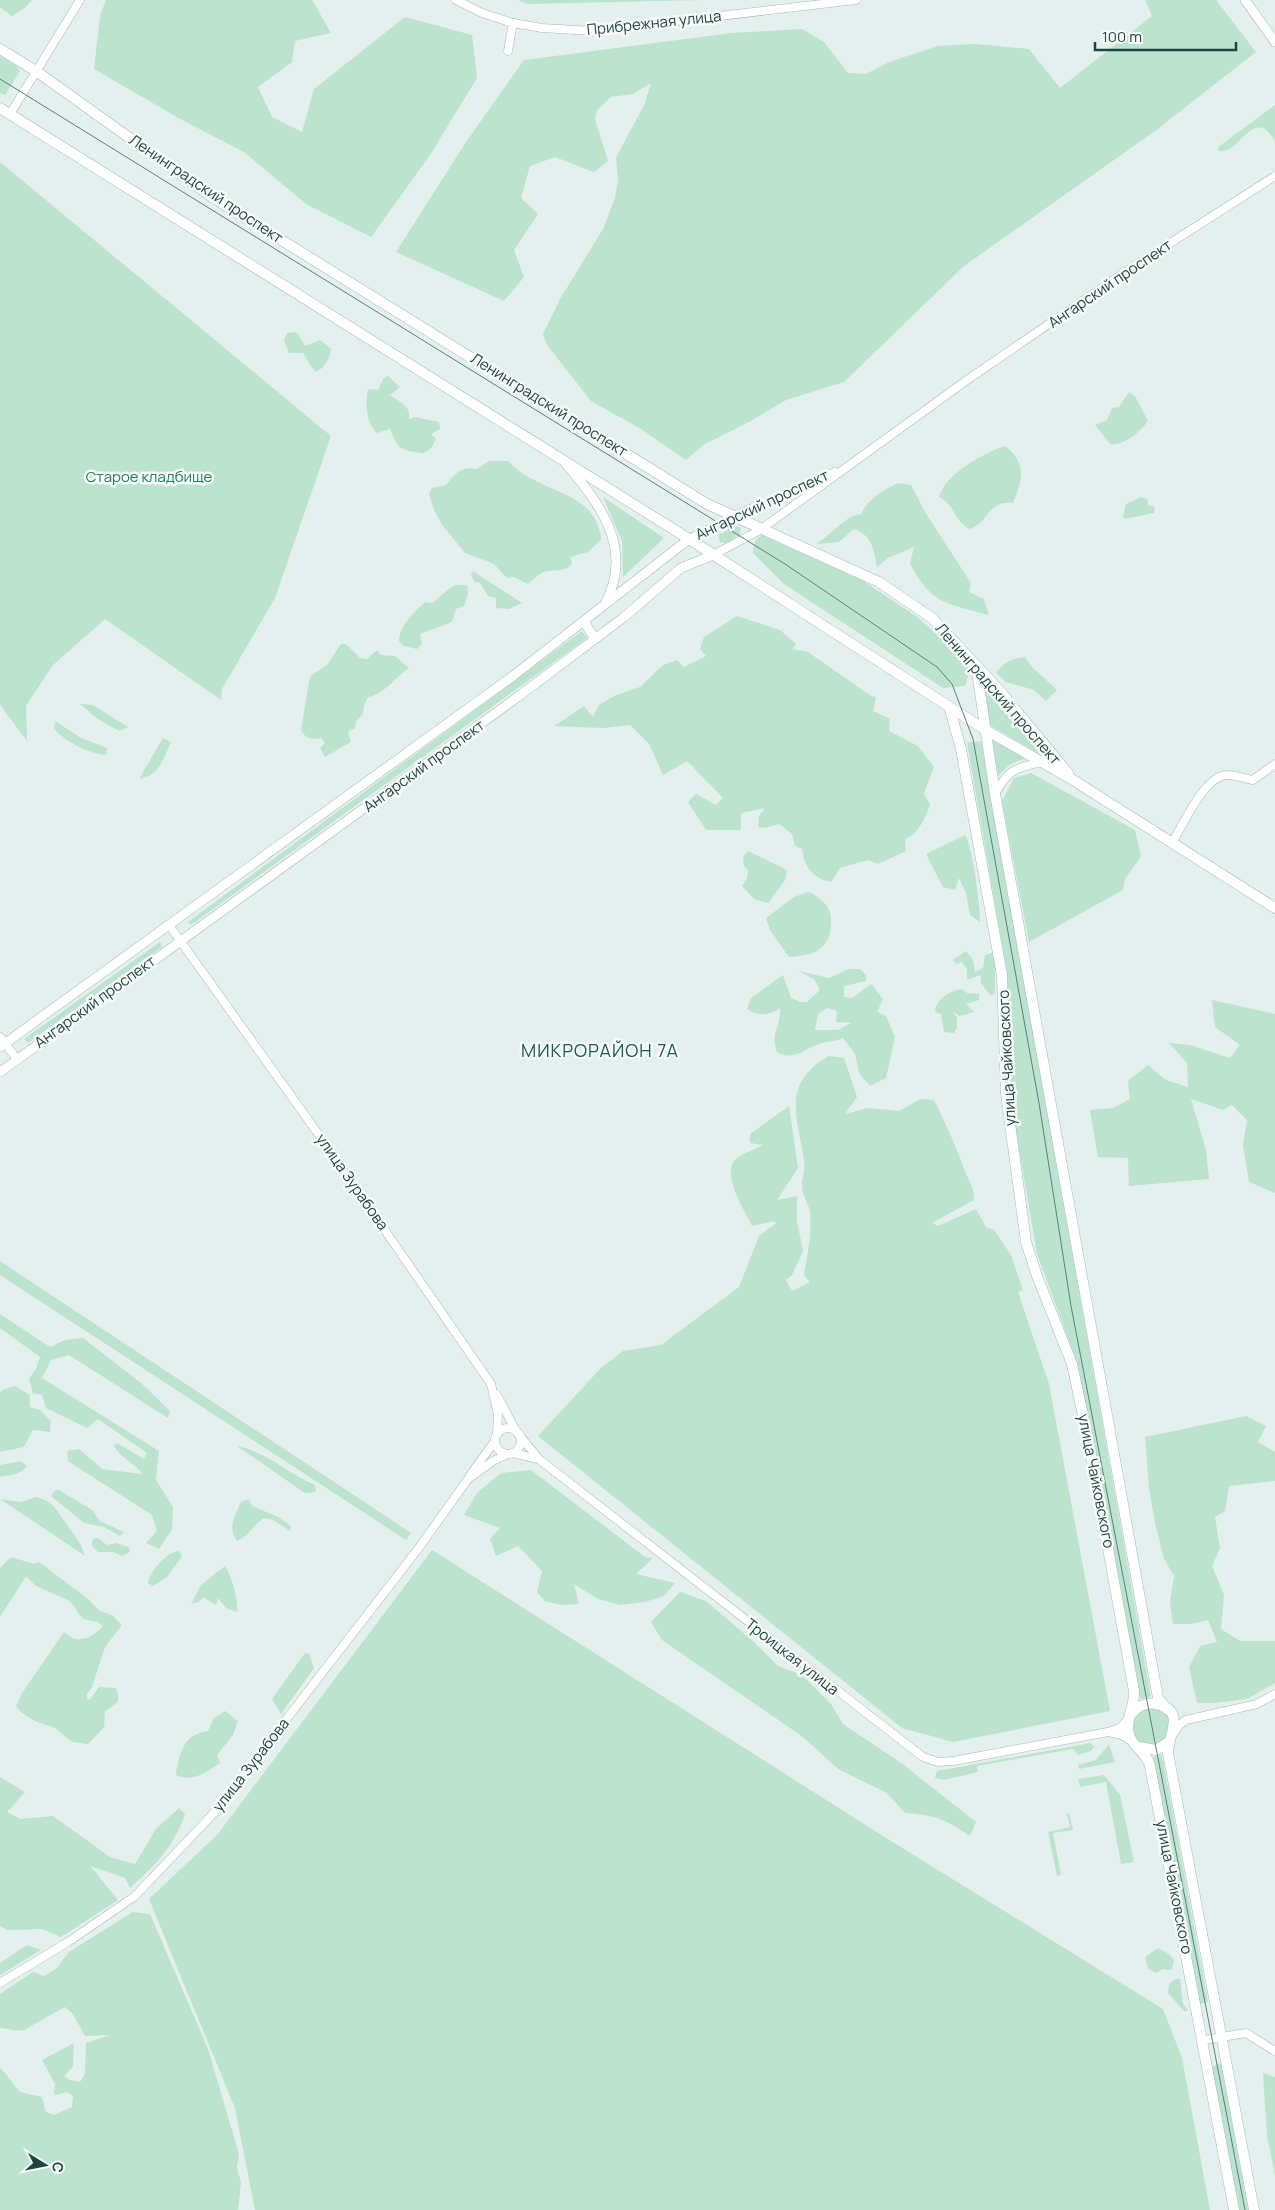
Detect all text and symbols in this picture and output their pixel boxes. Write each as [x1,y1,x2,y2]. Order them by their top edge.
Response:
street label: Прибрежная улица [586,5,722,40]
scale bar [1095,20,1236,52]
text: 100 m [1102,26,1142,47]
street label: Ленинградский проспект [125,129,288,248]
street label: Ангарский проспект [1044,234,1176,333]
street label: Ленинградский проспект [467,348,632,462]
street label: Ангарский проспект [692,464,832,545]
park label: Старое кладбище [86,466,213,487]
street label: Ленинградский проспект [931,618,1066,769]
street label: Ангарский проспект [359,714,489,817]
street label: Ангарский проспект [30,950,160,1053]
street label: улица Чайковского [992,989,1021,1127]
district label: МИКРОРАЙОН 7А [521,1038,679,1062]
street label: улица Зурабова [311,1129,394,1234]
street label: улица Чайковского [1073,1412,1120,1550]
street label: Троицкая улица [741,1613,843,1700]
street label: улица Зурабова [207,1714,294,1816]
street label: улица Чайковского [1151,1818,1198,1956]
north arrow [20,2140,70,2190]
text: С [48,2161,69,2174]

